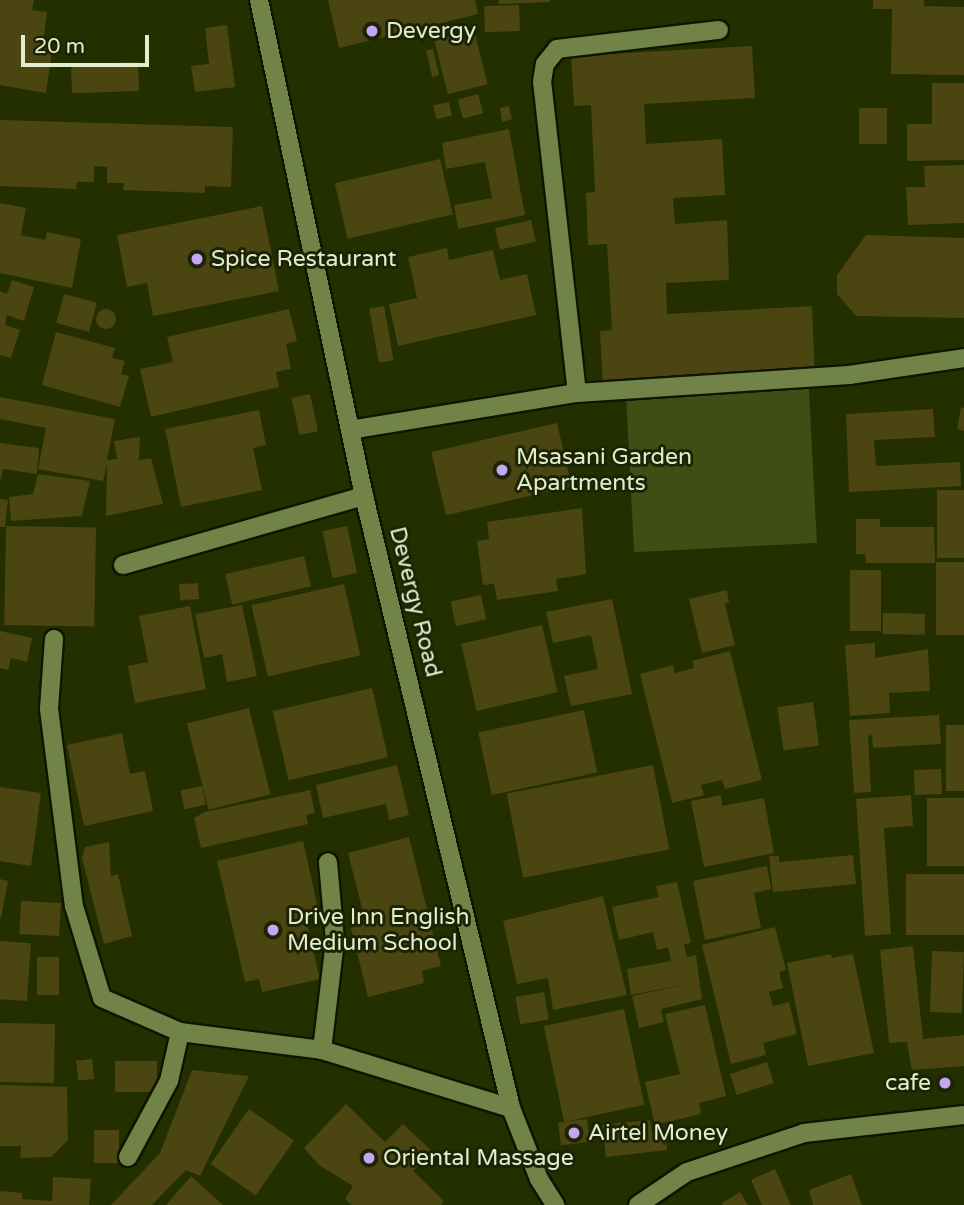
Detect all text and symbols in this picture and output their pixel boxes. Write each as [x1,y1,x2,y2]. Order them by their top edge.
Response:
place label: Devergy [386,17,476,45]
scale bar [24,21,152,65]
marker: Devergy [364,23,380,39]
text: 20 m [34,34,85,59]
place label: Spice Restaurant [211,245,397,273]
marker: Spice Restaurant [189,251,205,267]
place label: Msasani Garden Apartments [516,443,692,497]
marker: Msasani Garden Apartments [494,462,510,478]
street label: Devergy Road [383,524,447,680]
place label: Drive Inn English Medium School [287,903,469,957]
marker: Drive Inn English Medium School [265,922,281,938]
place label: cafe [885,1069,931,1097]
marker: cafe [937,1075,953,1091]
place label: Airtel Money [588,1119,728,1147]
marker: Airtel Money [566,1125,582,1141]
place label: Oriental Massage [383,1144,574,1172]
marker: Oriental Massage [361,1150,377,1166]

